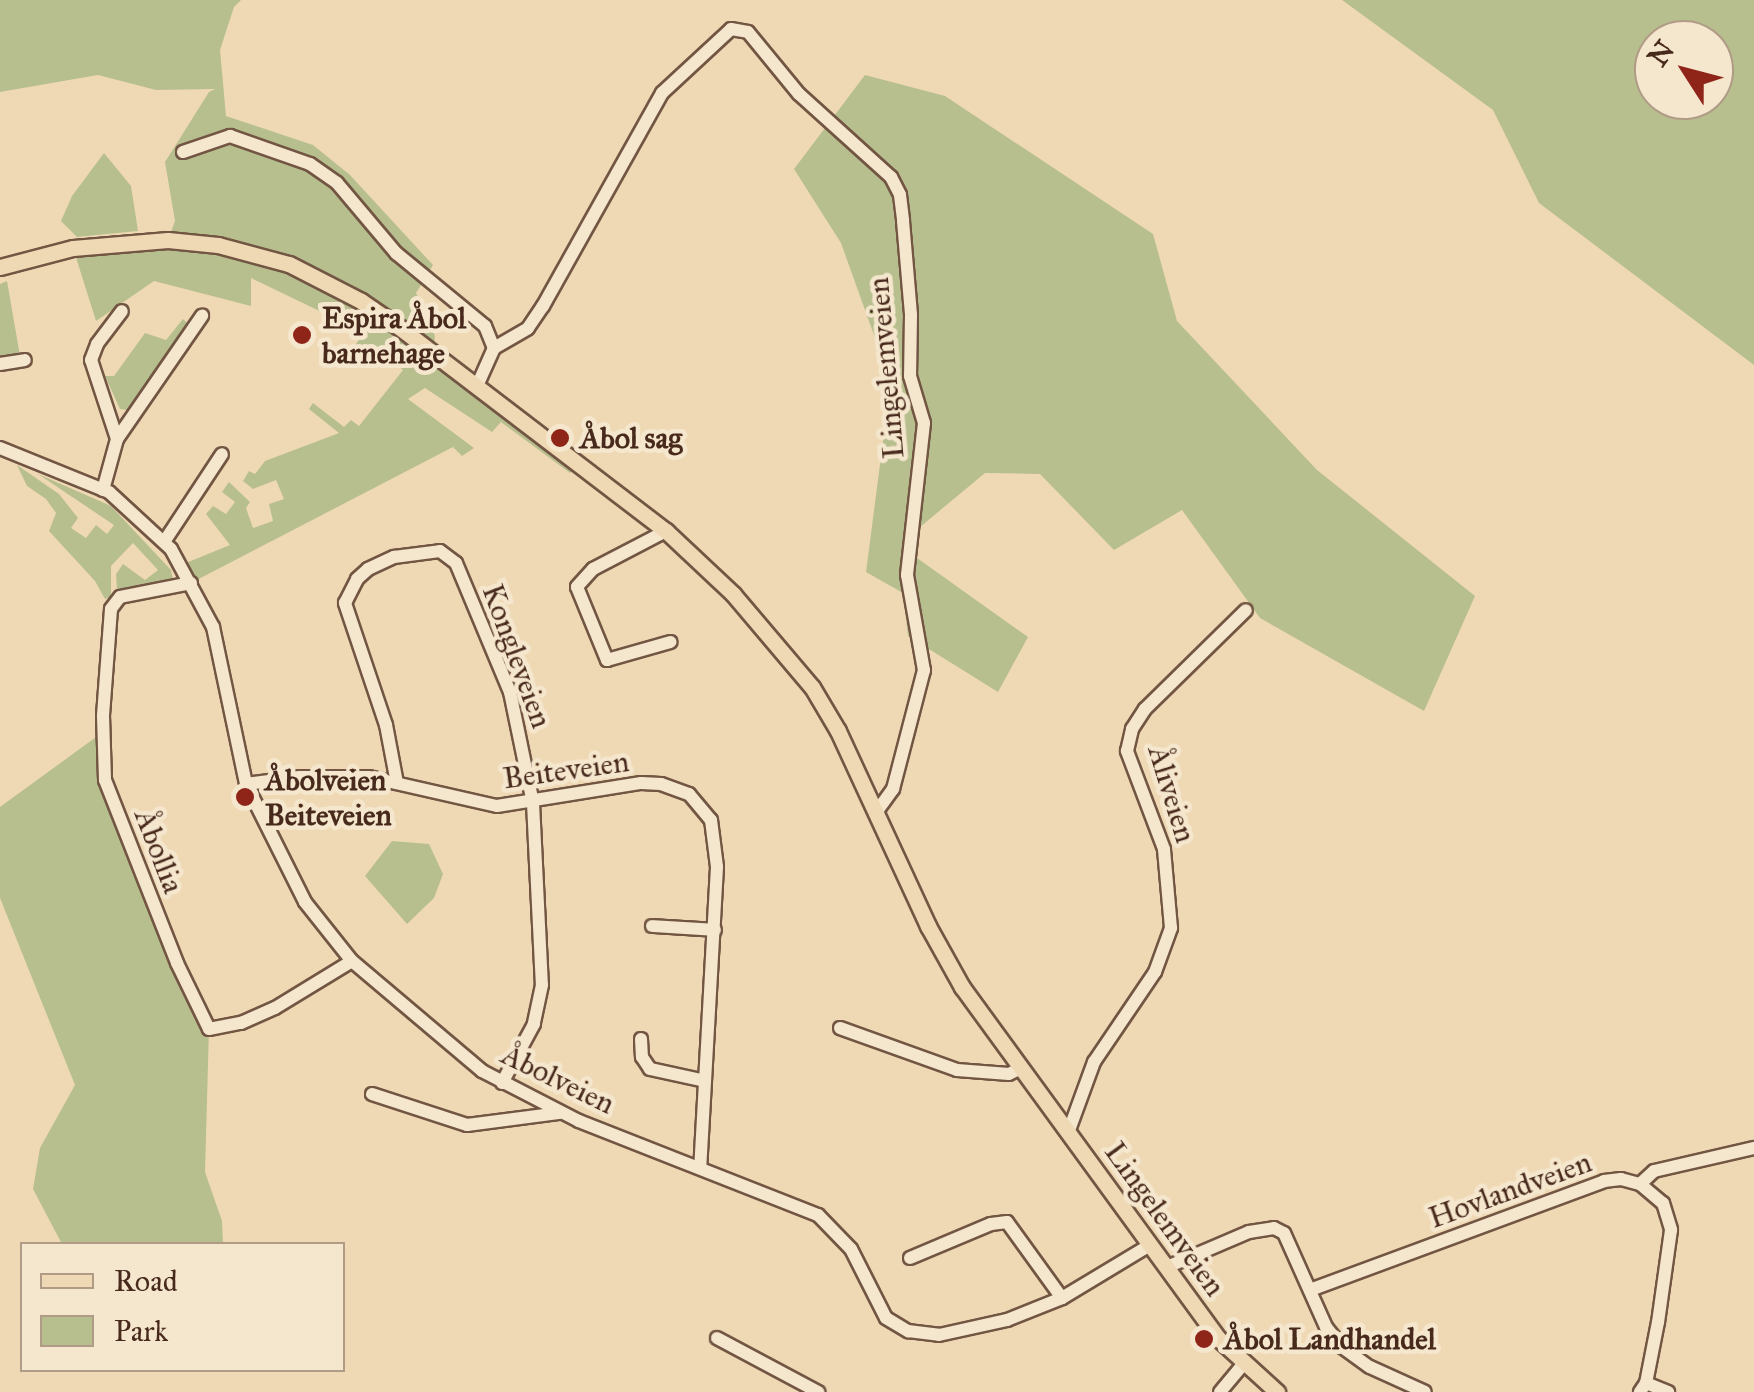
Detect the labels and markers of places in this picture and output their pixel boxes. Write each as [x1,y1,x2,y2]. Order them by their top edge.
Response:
place label: Espira Åbol barnehage [322,300,466,370]
marker: Espira Åbol barnehage [291,324,313,346]
place label: Åbol sag [580,420,682,456]
marker: Åbol sag [549,427,571,449]
place label: Åbolveien Beiteveien [265,762,392,832]
marker: Åbolveien Beiteveien [234,786,256,808]
place label: Åbol Landhandel [1224,1321,1436,1357]
marker: Åbol Landhandel [1193,1328,1215,1350]

